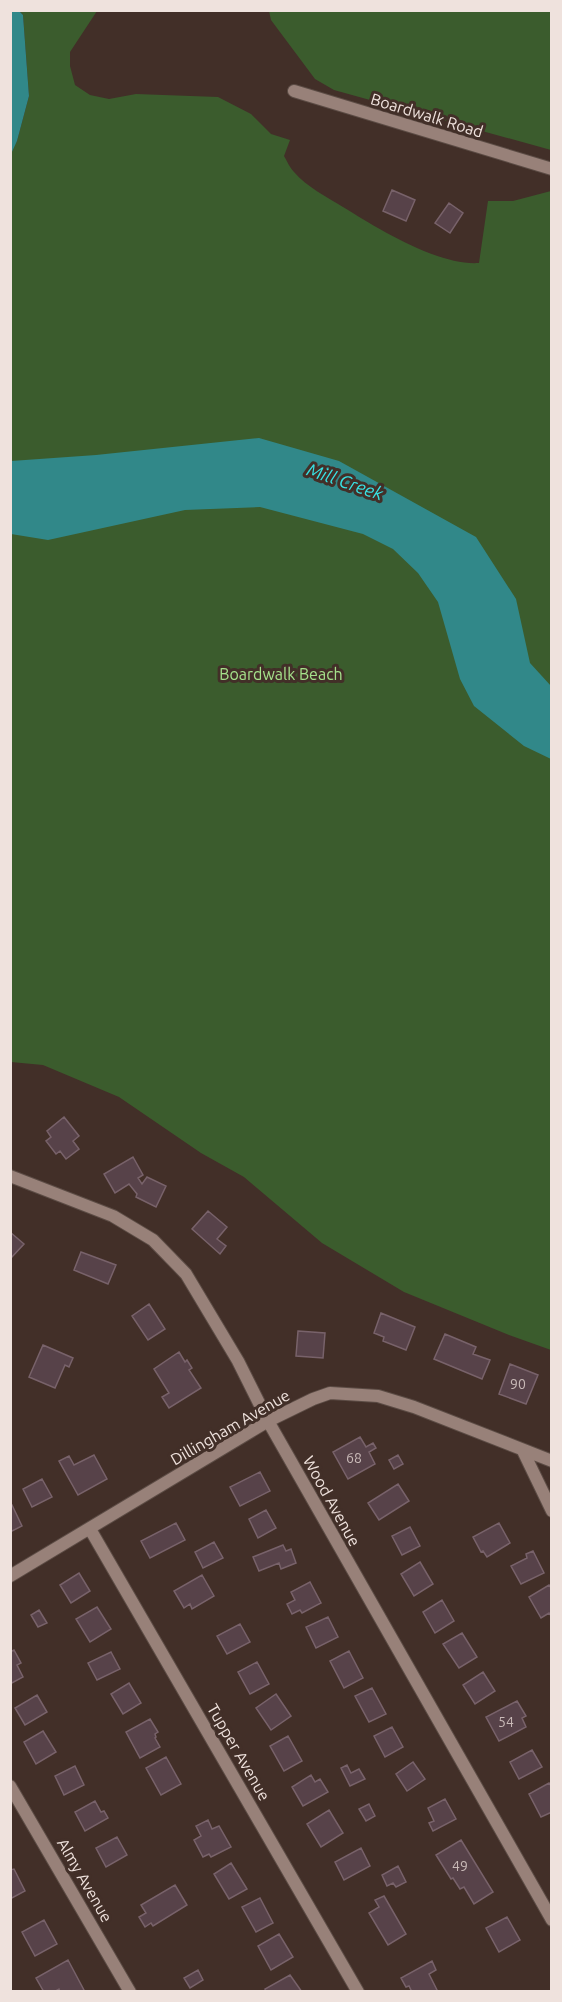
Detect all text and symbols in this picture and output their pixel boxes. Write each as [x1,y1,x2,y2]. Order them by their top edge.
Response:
street label: Boardwalk Road [369,89,485,141]
water label: Mill Creek [304,459,387,504]
park label: Boardwalk Beach [219,665,343,683]
house number: 90 [510,1376,526,1392]
street label: Dillingham Avenue [167,1386,293,1468]
house number: 68 [346,1450,362,1466]
street label: Wood Avenue [300,1453,364,1549]
street label: Tupper Avenue [204,1700,274,1804]
house number: 54 [498,1714,514,1730]
street label: Almy Avenue [54,1835,116,1925]
house number: 49 [452,1858,468,1874]

